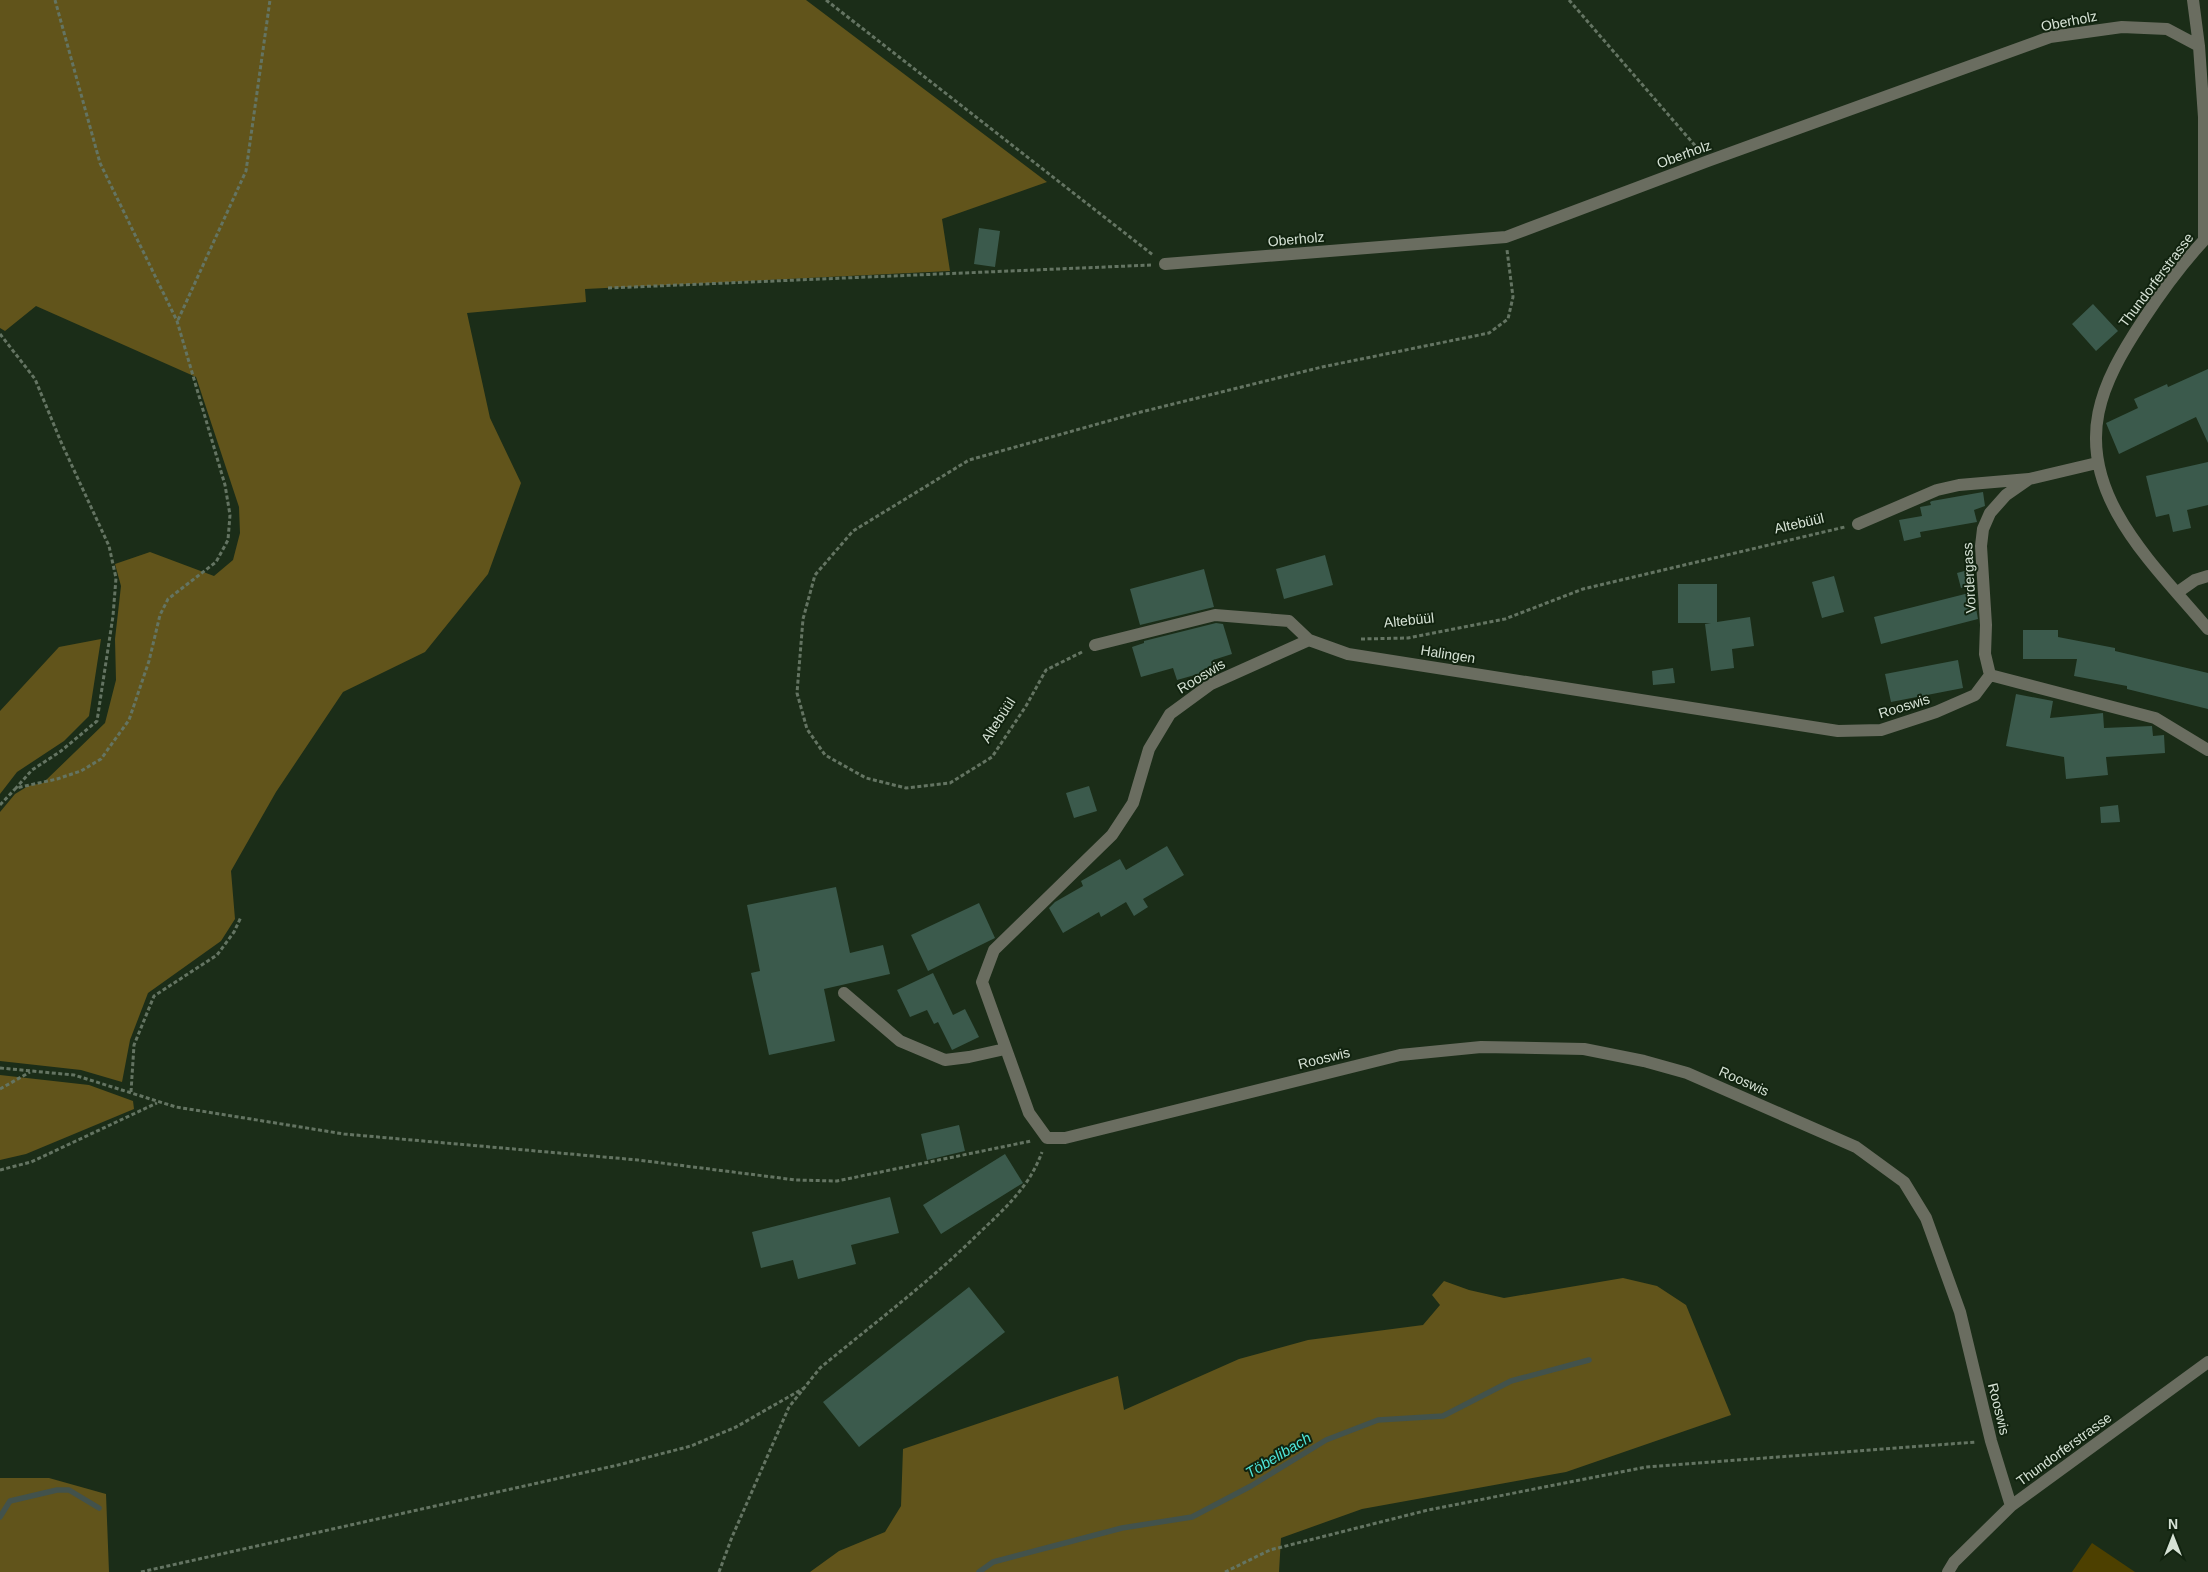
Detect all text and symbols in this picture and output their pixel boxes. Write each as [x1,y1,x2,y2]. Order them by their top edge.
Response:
street label: Oberholz [2040,8,2098,34]
street label: Oberholz [1655,137,1713,171]
street label: Oberholz [1267,229,1325,249]
street label: Thundorferstrasse [2115,230,2197,330]
street label: Altebüül [1773,510,1825,536]
street label: Vordergass [1959,542,1979,614]
street label: Altebüül [1383,609,1435,631]
street label: Halingen [1419,642,1477,666]
street label: Rooswis [1174,656,1228,696]
street label: Rooswis [1876,691,1932,721]
street label: Altebüül [978,694,1018,746]
street label: Rooswis [1296,1044,1352,1072]
street label: Rooswis [1717,1063,1771,1099]
street label: Rooswis [1985,1381,2013,1437]
street label: Thundorferstrasse [2013,1409,2115,1489]
water label: Töbelibach [1242,1429,1314,1481]
north arrow [2148,1512,2198,1562]
text: N [2168,1516,2178,1532]

